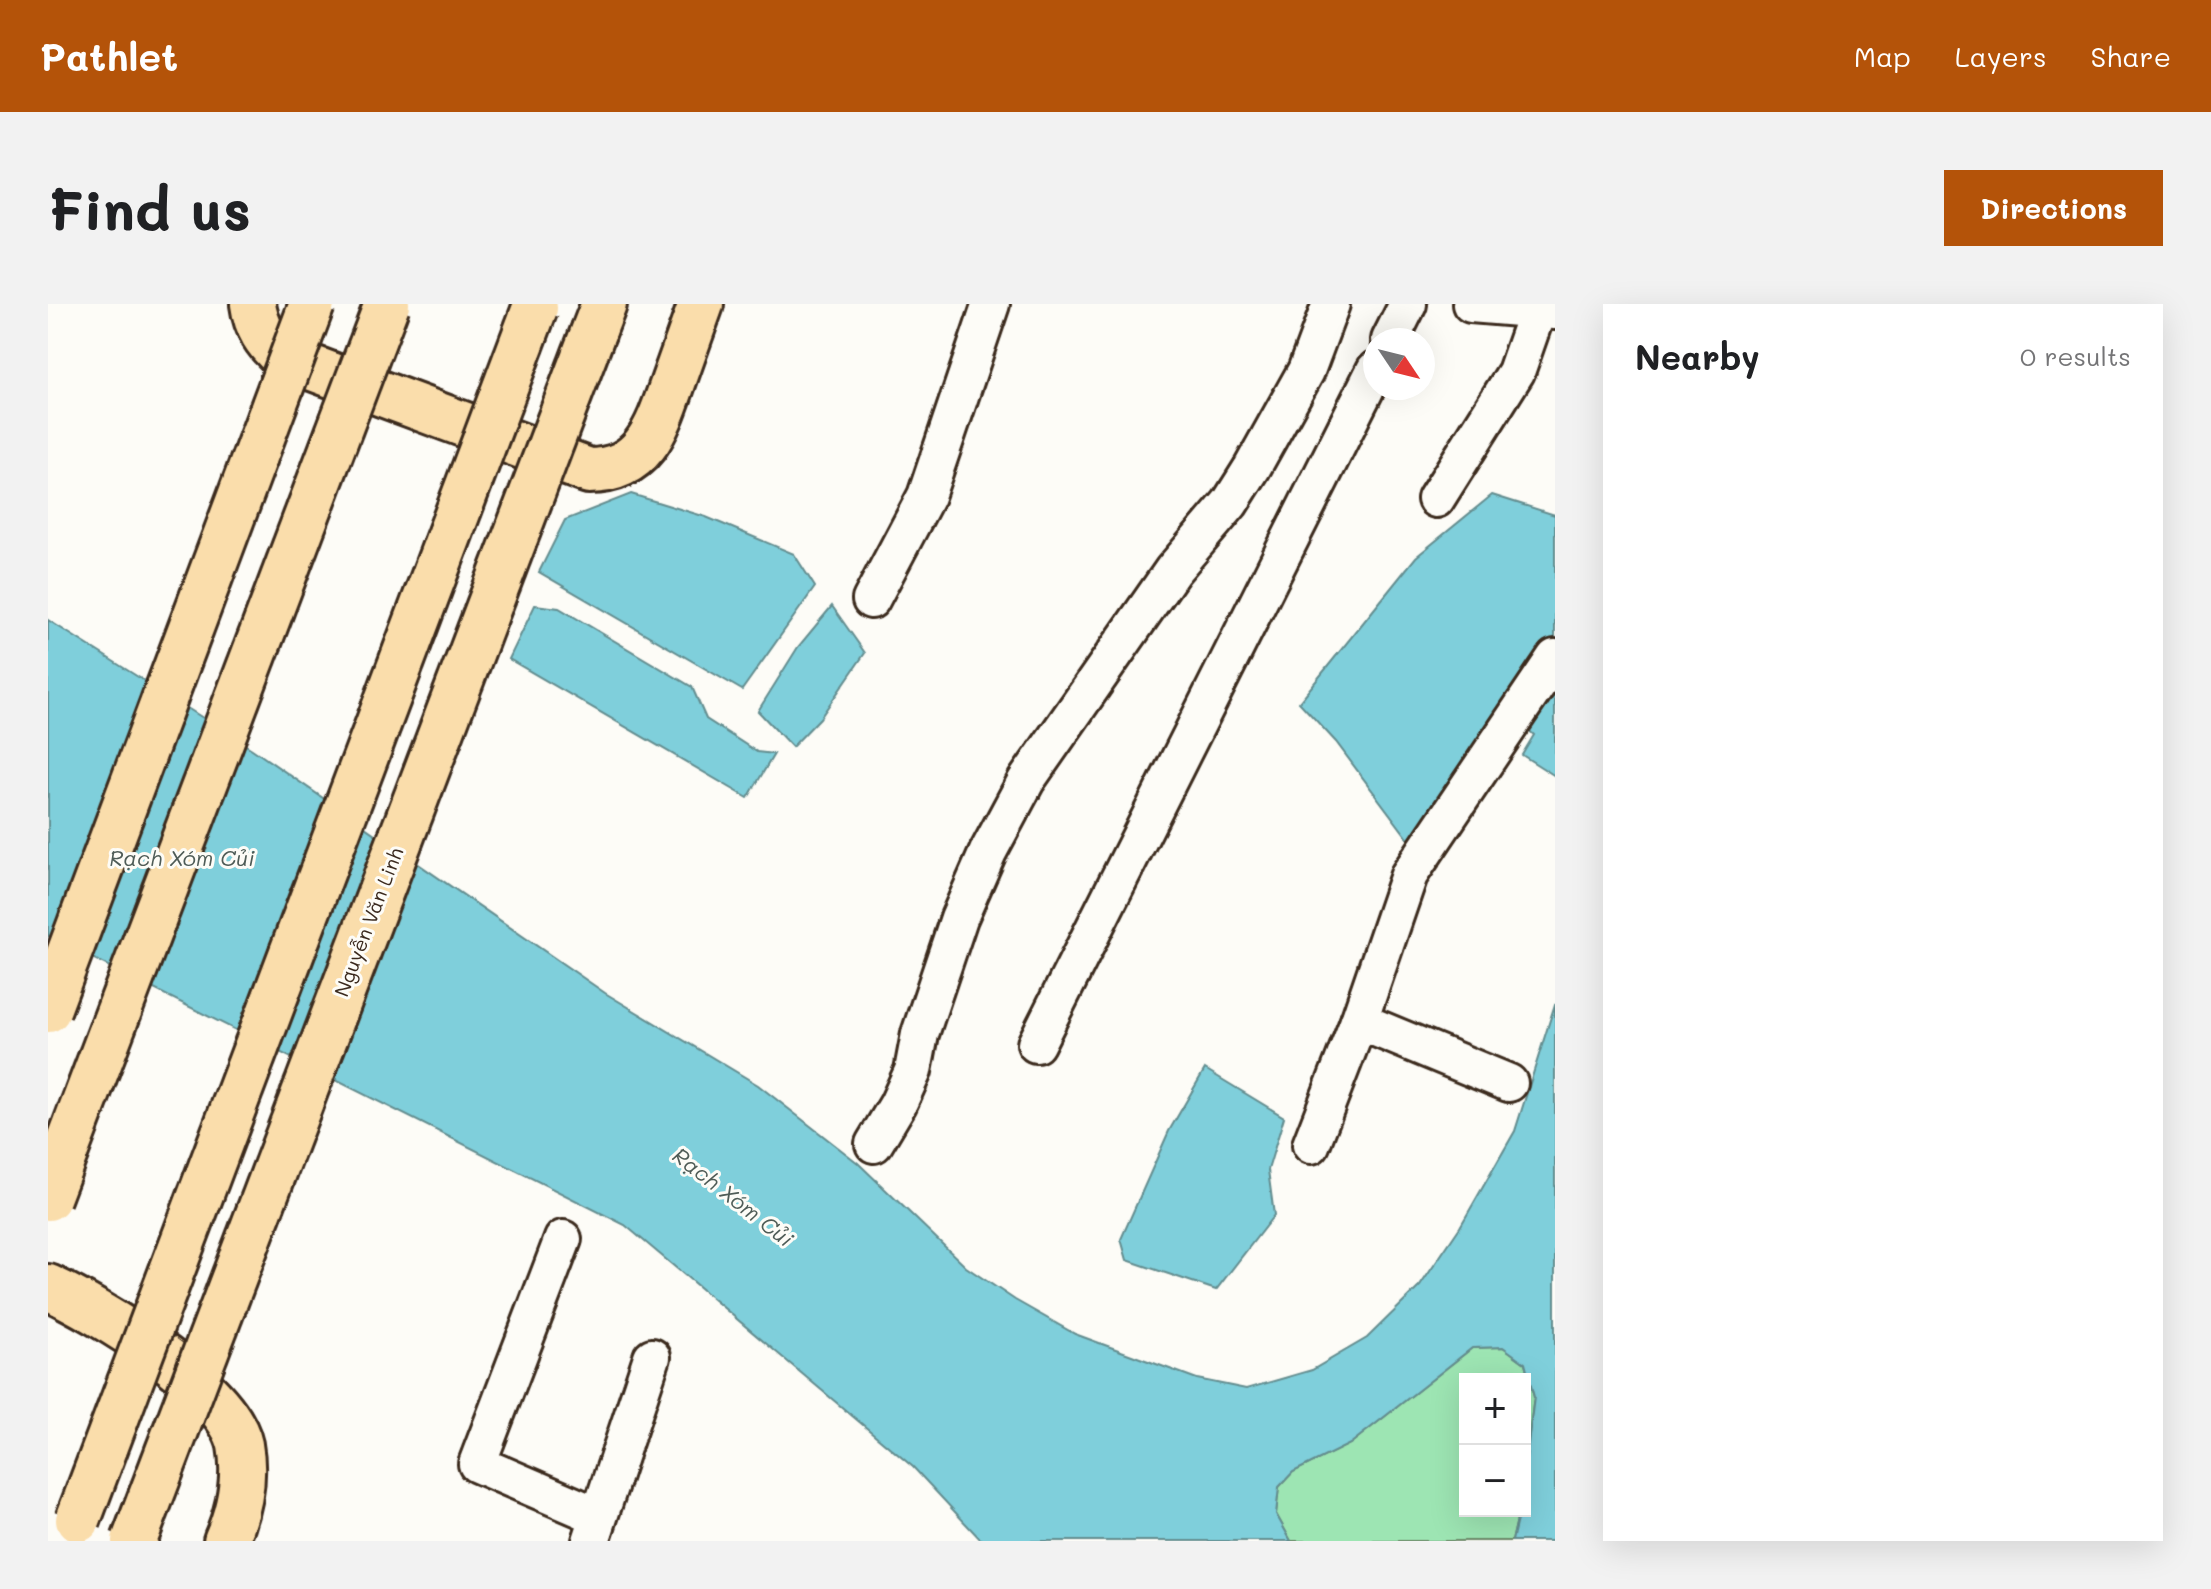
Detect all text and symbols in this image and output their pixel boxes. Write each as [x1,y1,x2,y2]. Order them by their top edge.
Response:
text: Pathlet [40,31,178,81]
text: Map [1854,38,1911,74]
text: Layers [1955,38,2047,74]
text: Share [2091,38,2171,74]
button: Directions [1944,170,2163,246]
text: Find us [48,172,251,245]
north arrow [1363,328,1435,400]
text: Nearby [1635,334,1760,379]
text: 0 results [2020,339,2131,373]
water label: Rạch Xóm Củi [109,843,255,872]
street label: Nguyễn Văn Linh [328,843,408,1000]
water label: Rạch Xóm Củi [667,1140,800,1253]
map controls [1459,1373,1531,1517]
button: + [1459,1373,1531,1445]
button: − [1459,1445,1531,1517]

